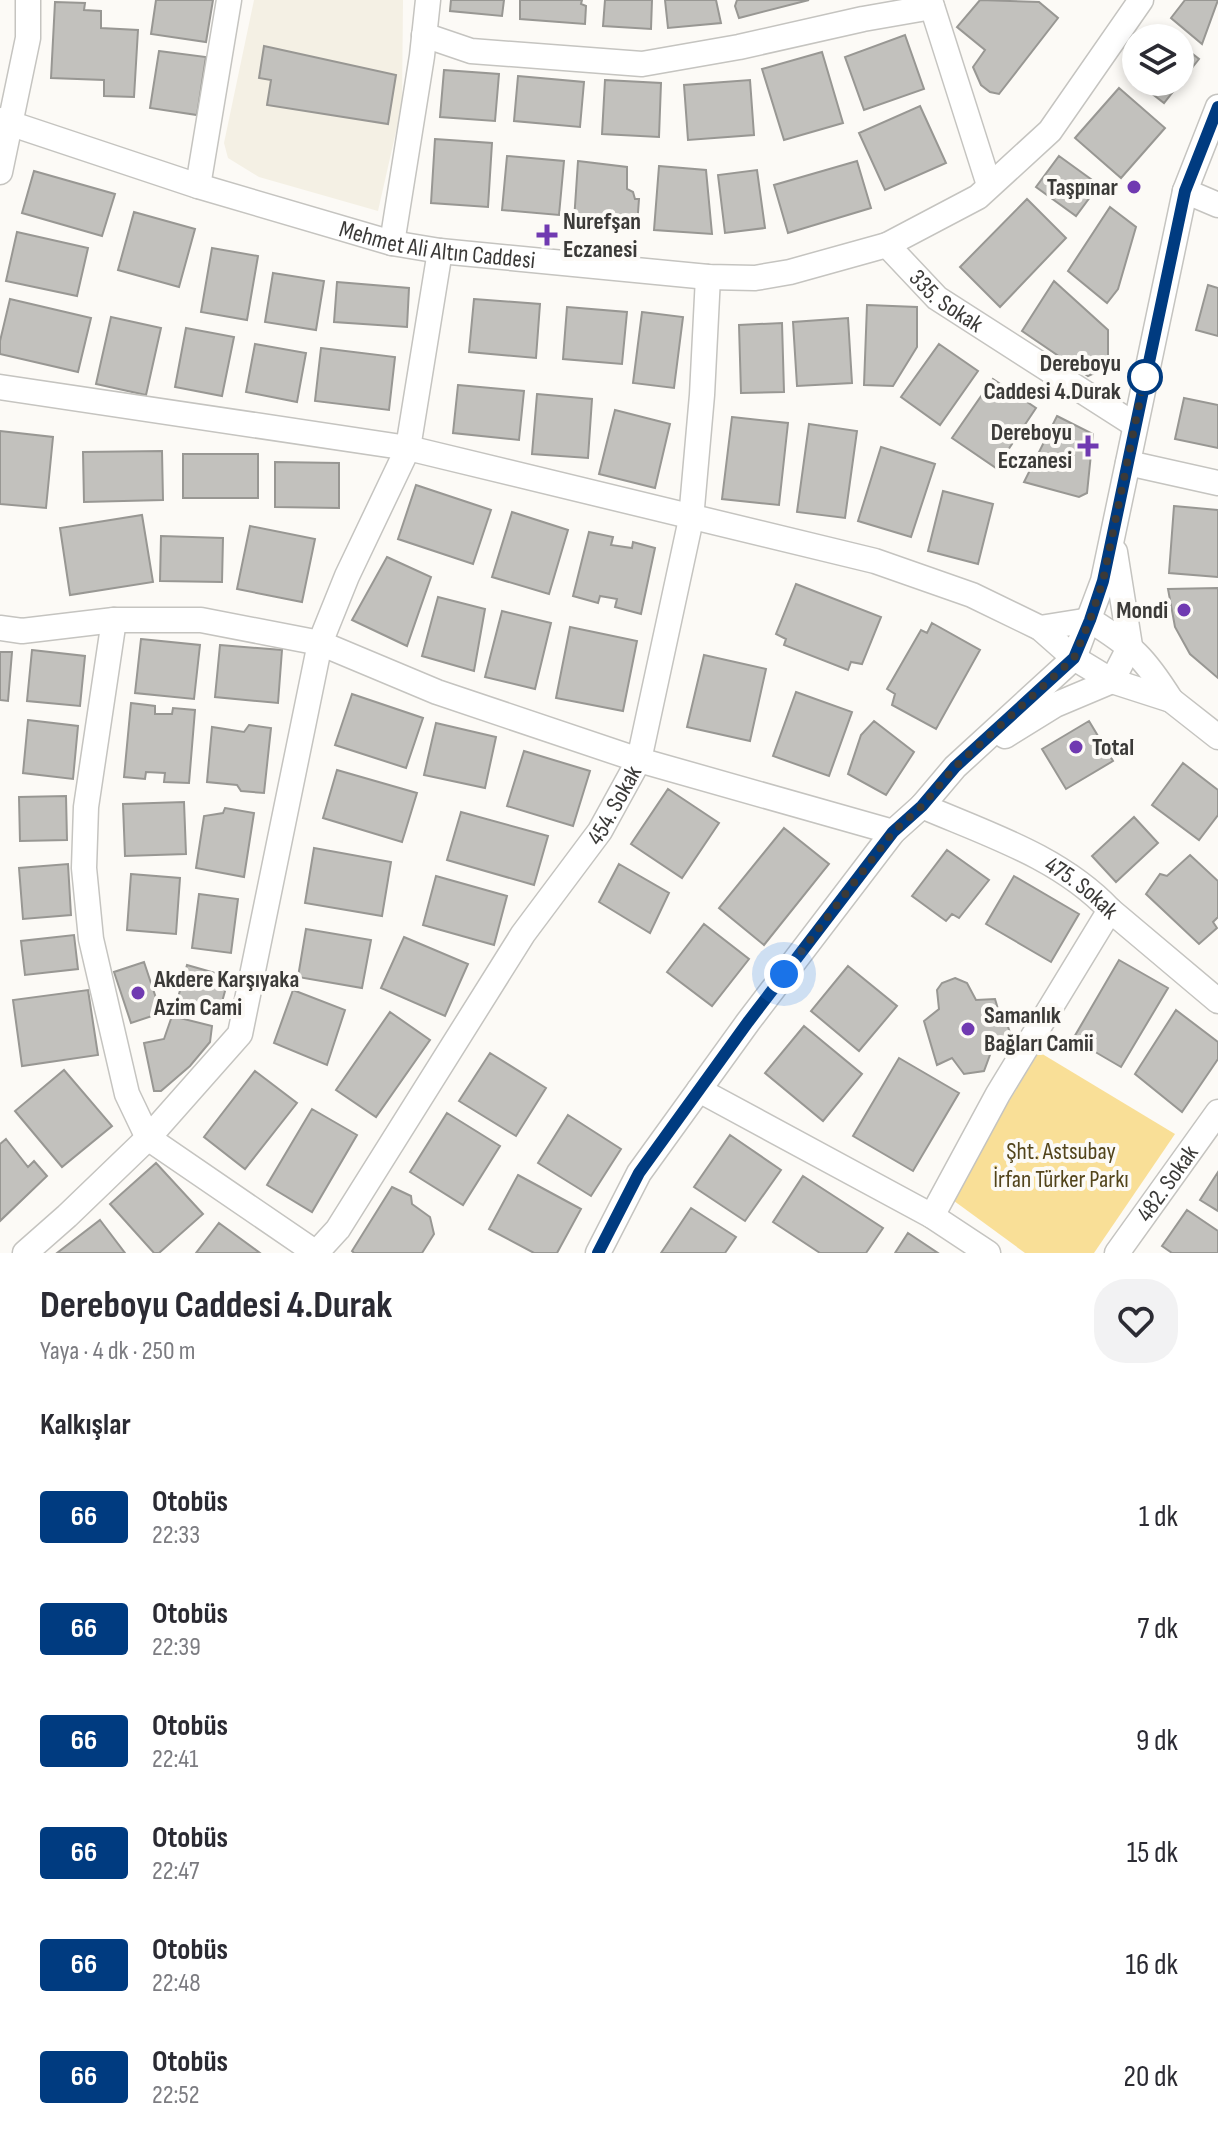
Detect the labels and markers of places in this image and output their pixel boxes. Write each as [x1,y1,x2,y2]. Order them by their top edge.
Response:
place label: Taşpınar [1047,173,1119,202]
marker: Taşpınar [1125,178,1143,196]
place label: Nurefşan Eczanesi [563,207,641,264]
marker: Nurefşan Eczanesi [538,226,556,244]
place label: Dereboyu Caddesi 4.Durak [984,349,1121,406]
marker: Dereboyu Caddesi 4.Durak [1128,360,1162,394]
place label: Dereboyu Eczanesi [991,418,1072,475]
marker: Dereboyu Eczanesi [1079,437,1097,455]
place label: Mondi [1116,596,1168,625]
marker: Mondi [1175,601,1193,619]
place label: Total [1092,733,1134,762]
marker: Total [1067,738,1085,756]
place label: Akdere Karşıyaka Azim Cami [153,965,299,1022]
marker: Akdere Karşıyaka Azim Cami [129,984,147,1002]
place label: Samanlık Bağları Camii [984,1001,1094,1058]
marker: Samanlık Bağları Camii [959,1020,977,1038]

